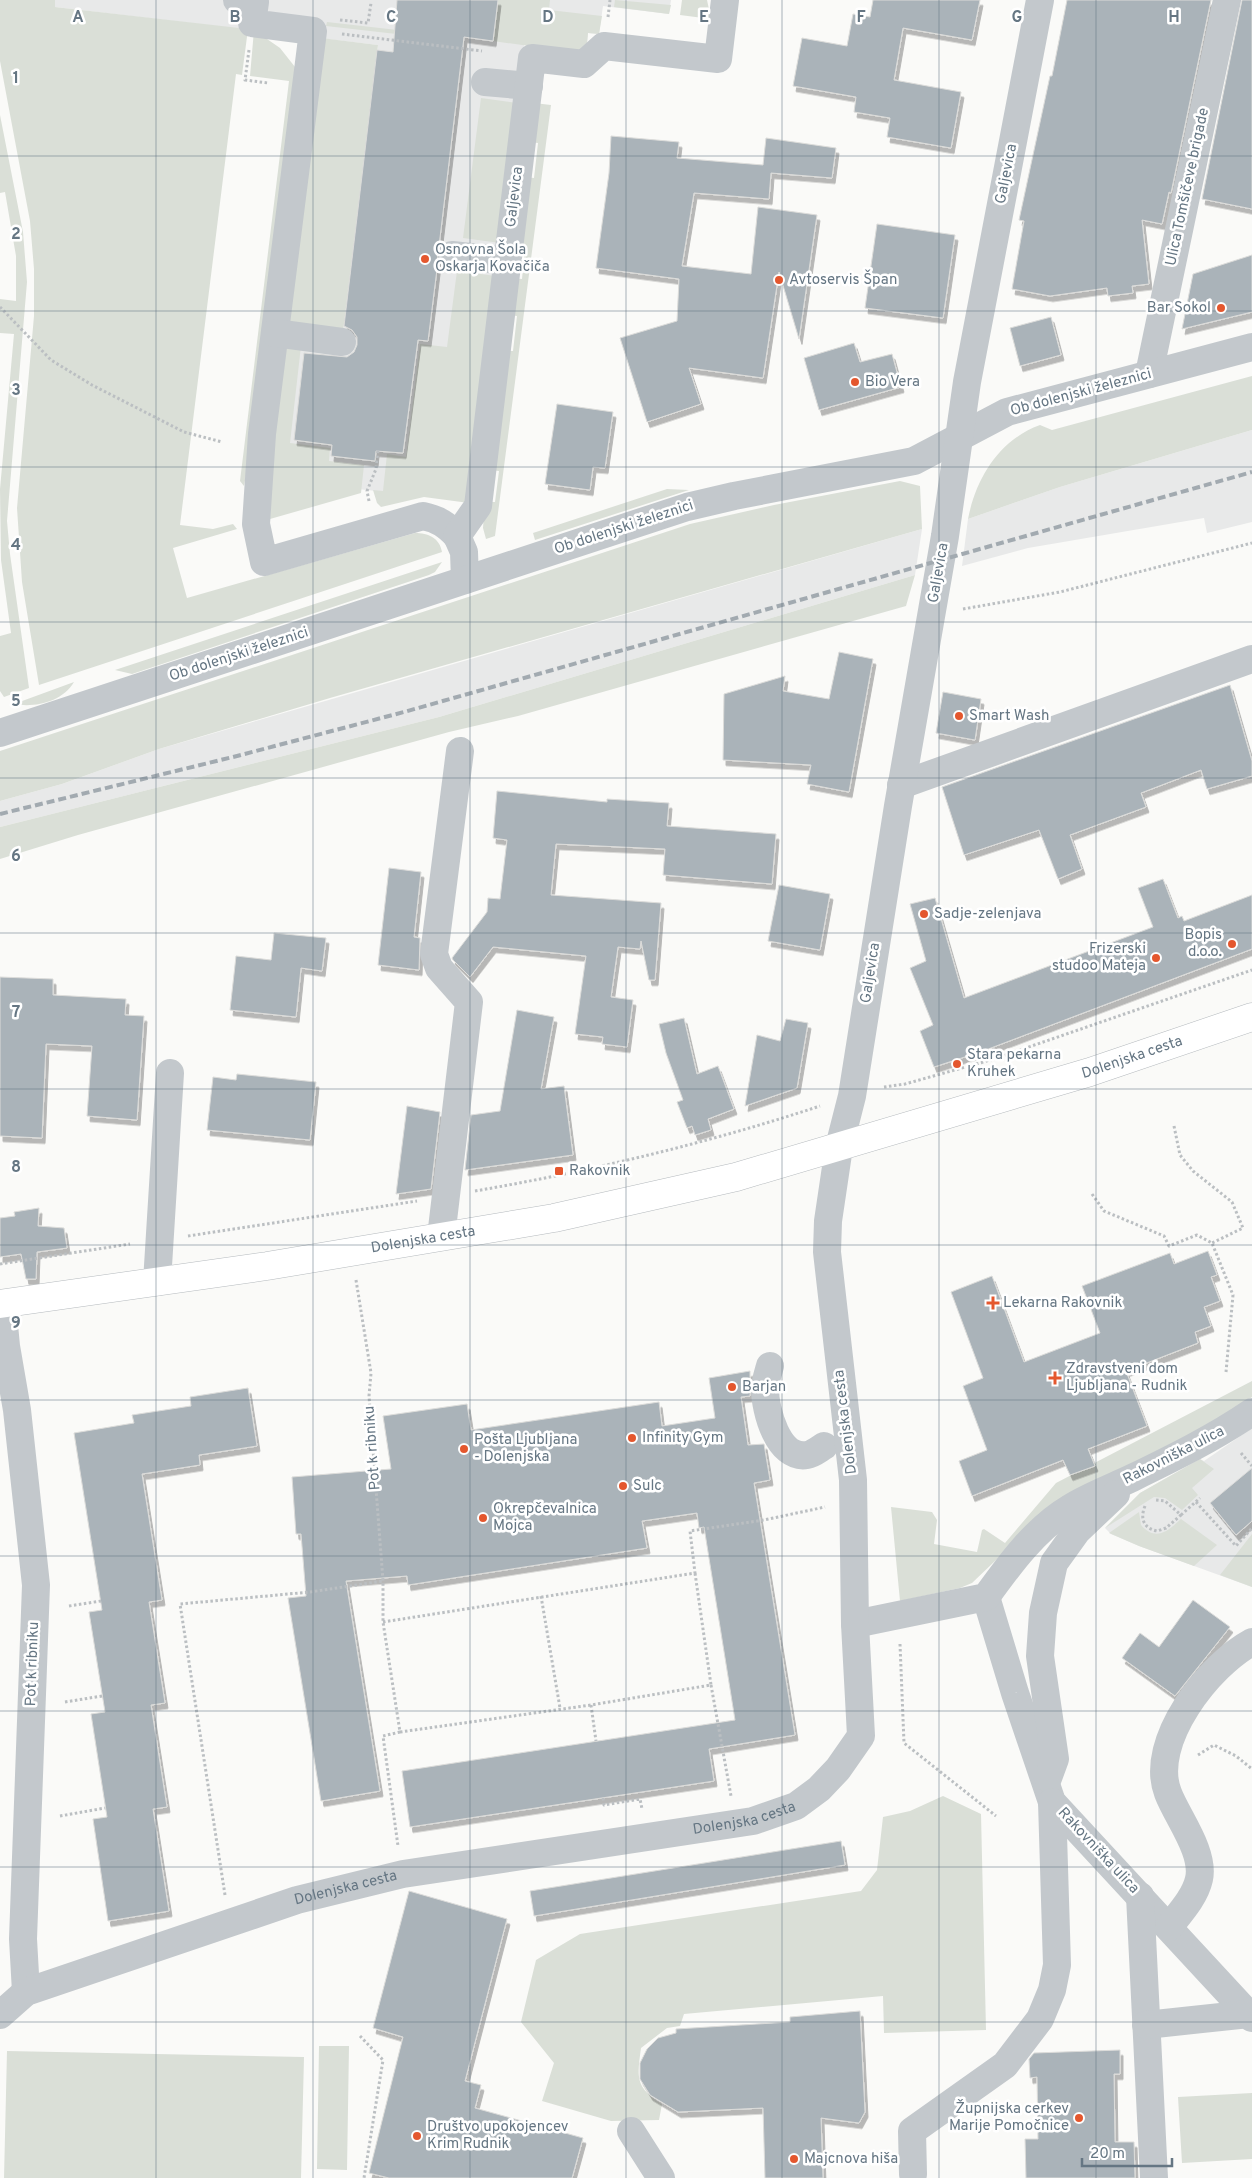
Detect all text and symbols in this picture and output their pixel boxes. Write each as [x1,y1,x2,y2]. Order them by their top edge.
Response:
text: A [72,8,84,28]
text: B [229,8,241,28]
text: C [386,8,396,28]
text: D [542,8,554,28]
text: E [699,8,709,28]
text: F [856,8,866,28]
text: G [1012,8,1022,28]
text: H [1168,8,1180,28]
text: 1 [13,69,19,89]
street label: Ulica Tomšičeve brigade [1162,106,1214,268]
street label: Galjevica [992,142,1022,206]
street label: Galjevica [502,166,528,228]
text: 2 [11,225,21,245]
place label: Osnovna Šola Oskarja Kovačiča [435,239,550,277]
marker: Osnovna Šola Oskarja Kovačiča [419,253,431,265]
place label: Avtoservis Špan [789,269,897,290]
marker: Avtoservis Špan [773,274,785,286]
place label: Bar Sokol [1147,299,1211,318]
marker: Bar Sokol [1215,302,1227,314]
street label: Ob dolenjski železnici [1008,365,1154,421]
place label: Bio Vera [865,373,920,392]
marker: Bio Vera [849,376,861,388]
text: 3 [11,381,21,401]
street label: Ob dolenjski železnici [552,497,696,559]
text: 4 [11,536,21,556]
street label: Galjevica [924,541,954,605]
street label: Ob dolenjski železnici [167,624,311,686]
text: 5 [11,692,21,712]
place label: Smart Wash [969,707,1049,726]
marker: Smart Wash [953,710,965,722]
text: 6 [11,847,21,867]
place label: Sadje-zelenjava [934,905,1041,924]
marker: Sadje-zelenjava [918,908,930,920]
place label: Bopis d.o.o. [1184,926,1222,962]
marker: Bopis d.o.o. [1226,938,1238,950]
place label: Frizerski studoo Mateja [1052,940,1146,976]
street label: Galjevica [857,941,885,1005]
marker: Frizerski studoo Mateja [1150,952,1162,964]
text: 7 [12,1003,20,1023]
street label: Dolenjska cesta [1080,1032,1185,1083]
place label: Stara pekarna Kruhek [967,1046,1061,1082]
marker: Stara pekarna Kruhek [951,1058,963,1070]
text: 8 [11,1158,21,1178]
place label: Rakovnik [569,1162,631,1181]
marker: Rakovnik [553,1165,565,1177]
street label: Dolenjska cesta [370,1222,477,1258]
place label: Lekarna Rakovnik [1003,1294,1122,1313]
marker: Lekarna Rakovnik [987,1297,999,1309]
text: 9 [11,1314,21,1334]
place label: Zdravstveni dom Ljubljana - Rudnik [1066,1360,1188,1396]
street label: Dolenjska cesta [830,1369,862,1475]
marker: Zdravstveni dom Ljubljana - Rudnik [1048,1371,1062,1385]
place label: Barjan [742,1378,786,1397]
marker: Barjan [726,1381,738,1393]
street label: Pot k ribniku [361,1405,385,1491]
street label: Rakovniška ulica [1120,1422,1228,1490]
place label: Infinity Gym [642,1429,723,1448]
place label: Pošta Ljubljana - Dolenjska [474,1431,577,1467]
marker: Infinity Gym [626,1432,638,1444]
marker: Pošta Ljubljana - Dolenjska [458,1443,470,1455]
place label: Sulc [633,1477,662,1496]
marker: Sulc [617,1480,629,1492]
place label: Okrepčevalnica Mojca [493,1500,597,1536]
marker: Okrepčevalnica Mojca [477,1512,489,1524]
street label: Pot k ribniku [22,1621,44,1707]
street label: Dolenjska cesta [692,1797,798,1839]
street label: Rakovniška ulica [1053,1804,1143,1898]
street label: Dolenjska cesta [292,1866,399,1910]
place label: Župnijska cerkev Marije Pomočnice [949,2099,1069,2136]
marker: Župnijska cerkev Marije Pomočnice [1073,2112,1085,2124]
place label: Društvo upokojencev Krim Rudnik [427,2118,569,2154]
marker: Društvo upokojencev Krim Rudnik [411,2130,423,2142]
scale bar [1082,2136,1172,2168]
text: 20 m [1090,2145,1125,2164]
place label: Majcnova hiša [804,2150,898,2169]
marker: Majcnova hiša [788,2153,800,2165]

